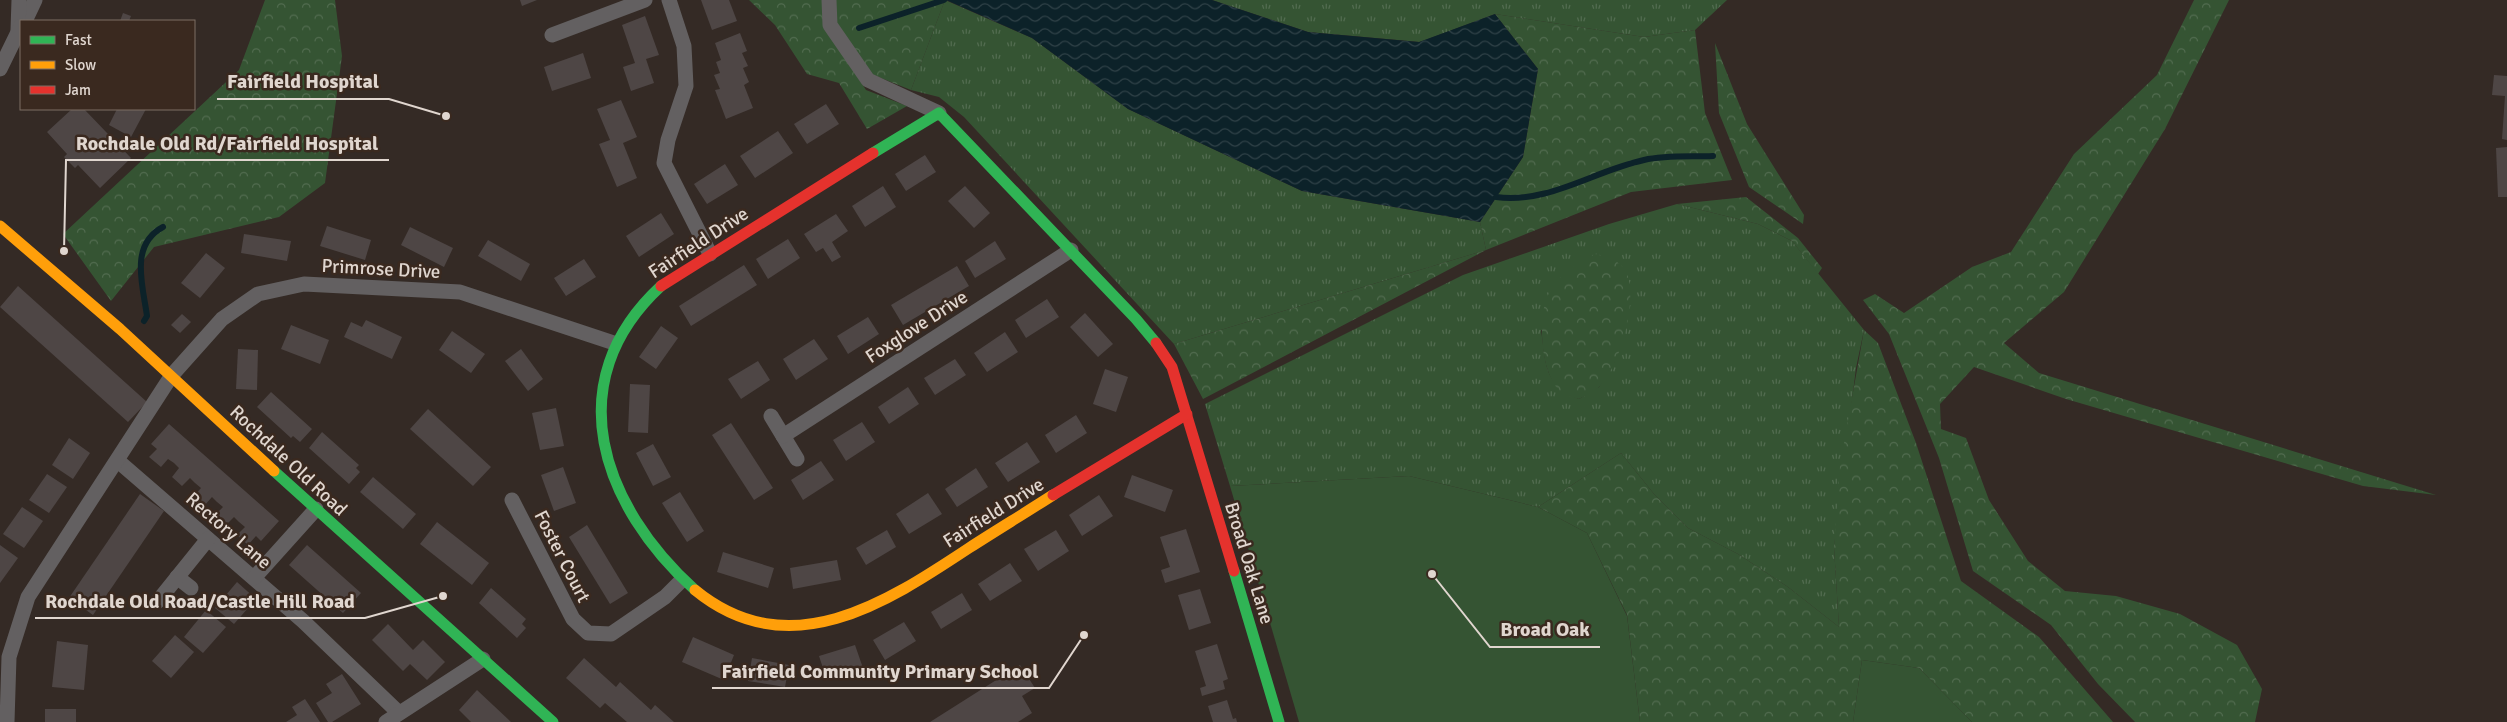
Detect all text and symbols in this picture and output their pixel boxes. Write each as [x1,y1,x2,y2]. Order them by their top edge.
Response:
legend [20,20,195,110]
text: Fast [65,31,92,49]
text: Slow [65,56,96,74]
callout: Fairfield Hospital [217,64,389,99]
text: Fairfield Hospital [227,69,379,94]
text: Jam [65,81,91,99]
callout: Rochdale Old Rd/Fairfield Hospital [66,125,389,160]
text: Rochdale Old Rd/Fairfield Hospital [76,131,378,156]
street label: Fairfield Drive [644,202,753,284]
street label: Primrose Drive [321,254,441,284]
street label: Foxglove Drive [861,285,972,369]
street label: Rochdale Old Road [225,400,352,521]
street label: Fairfield Drive [939,472,1048,553]
street label: Rectory Lane [181,487,276,575]
street label: Broad Oak Lane [1219,499,1279,627]
street label: Foster Court [529,506,596,607]
callout: Rochdale Old Road/Castle Hill Road [35,583,365,618]
text: Rochdale Old Road/Castle Hill Road [45,589,355,614]
callout: Broad Oak [1490,612,1600,647]
text: Broad Oak [1500,617,1590,642]
callout: Fairfield Community Primary School [712,653,1049,688]
text: Fairfield Community Primary School [722,659,1038,684]

